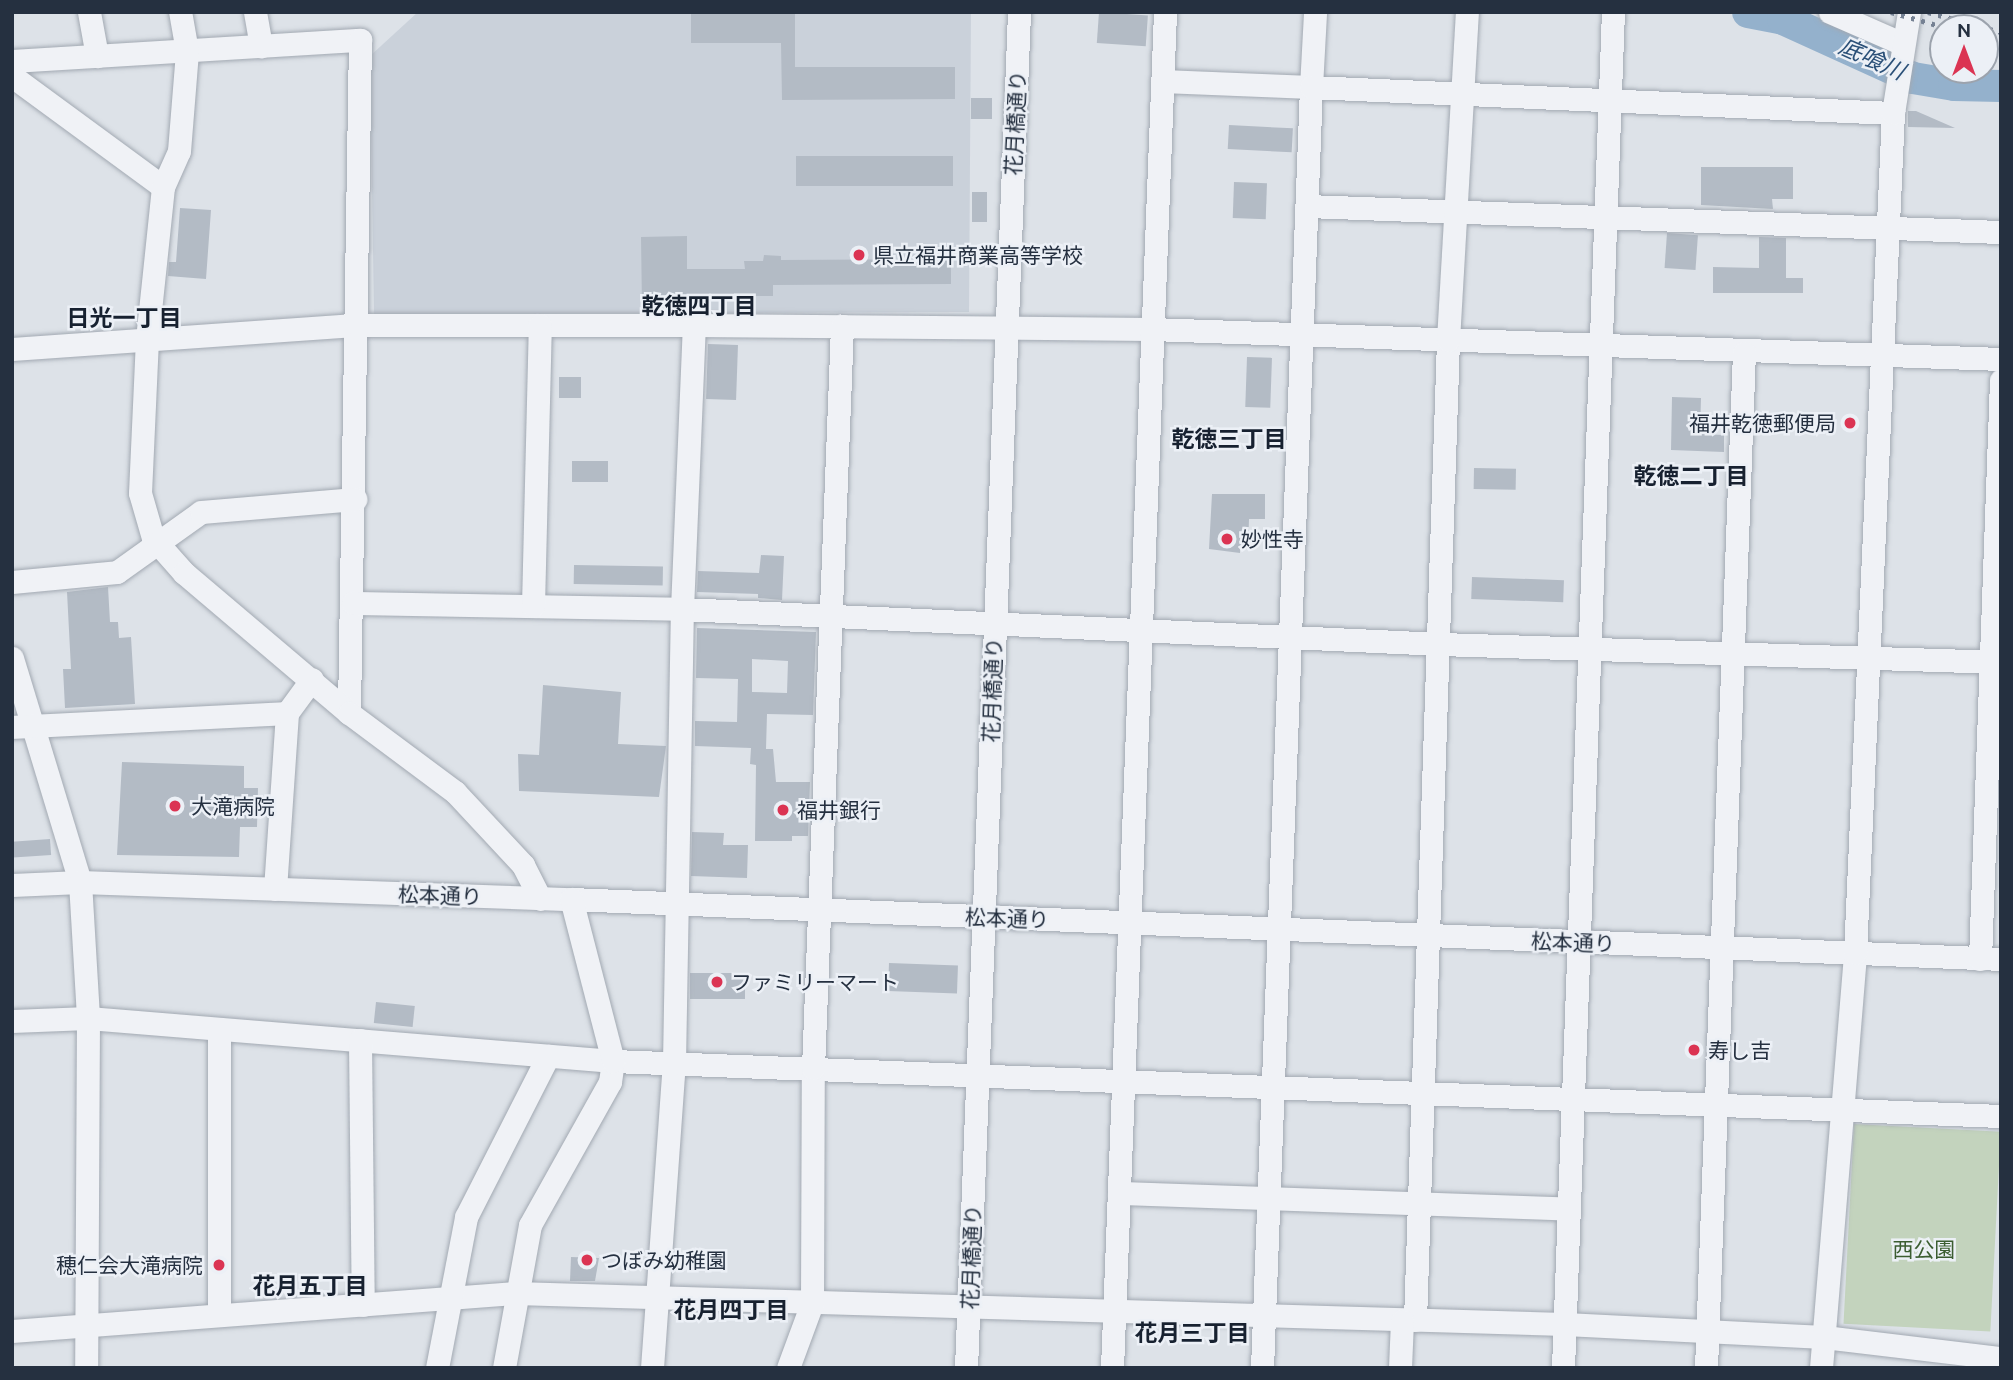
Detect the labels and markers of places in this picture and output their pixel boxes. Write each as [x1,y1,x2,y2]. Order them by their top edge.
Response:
place label: 県立福井商業高等学校 [873,242,1083,268]
marker: 県立福井商業高等学校 [851,247,867,263]
place label: 福井乾徳郵便局 [1689,410,1836,436]
marker: 福井乾徳郵便局 [1842,415,1858,431]
place label: 妙性寺 [1241,526,1304,552]
marker: 妙性寺 [1219,531,1235,547]
place label: 大滝病院 [191,793,275,819]
marker: 大滝病院 [165,796,185,816]
place label: 福井銀行 [797,797,881,823]
marker: 福井銀行 [775,802,791,818]
place label: ファミリーマート [731,969,899,995]
marker: ファミリーマート [709,974,725,990]
place label: 寿し吉 [1708,1037,1771,1063]
marker: 寿し吉 [1686,1042,1702,1058]
place label: つぼみ幼稚園 [601,1247,727,1273]
place label: 穂仁会大滝病院 [56,1252,203,1278]
marker: つぼみ幼稚園 [579,1252,595,1268]
marker: 穂仁会大滝病院 [209,1255,229,1275]

